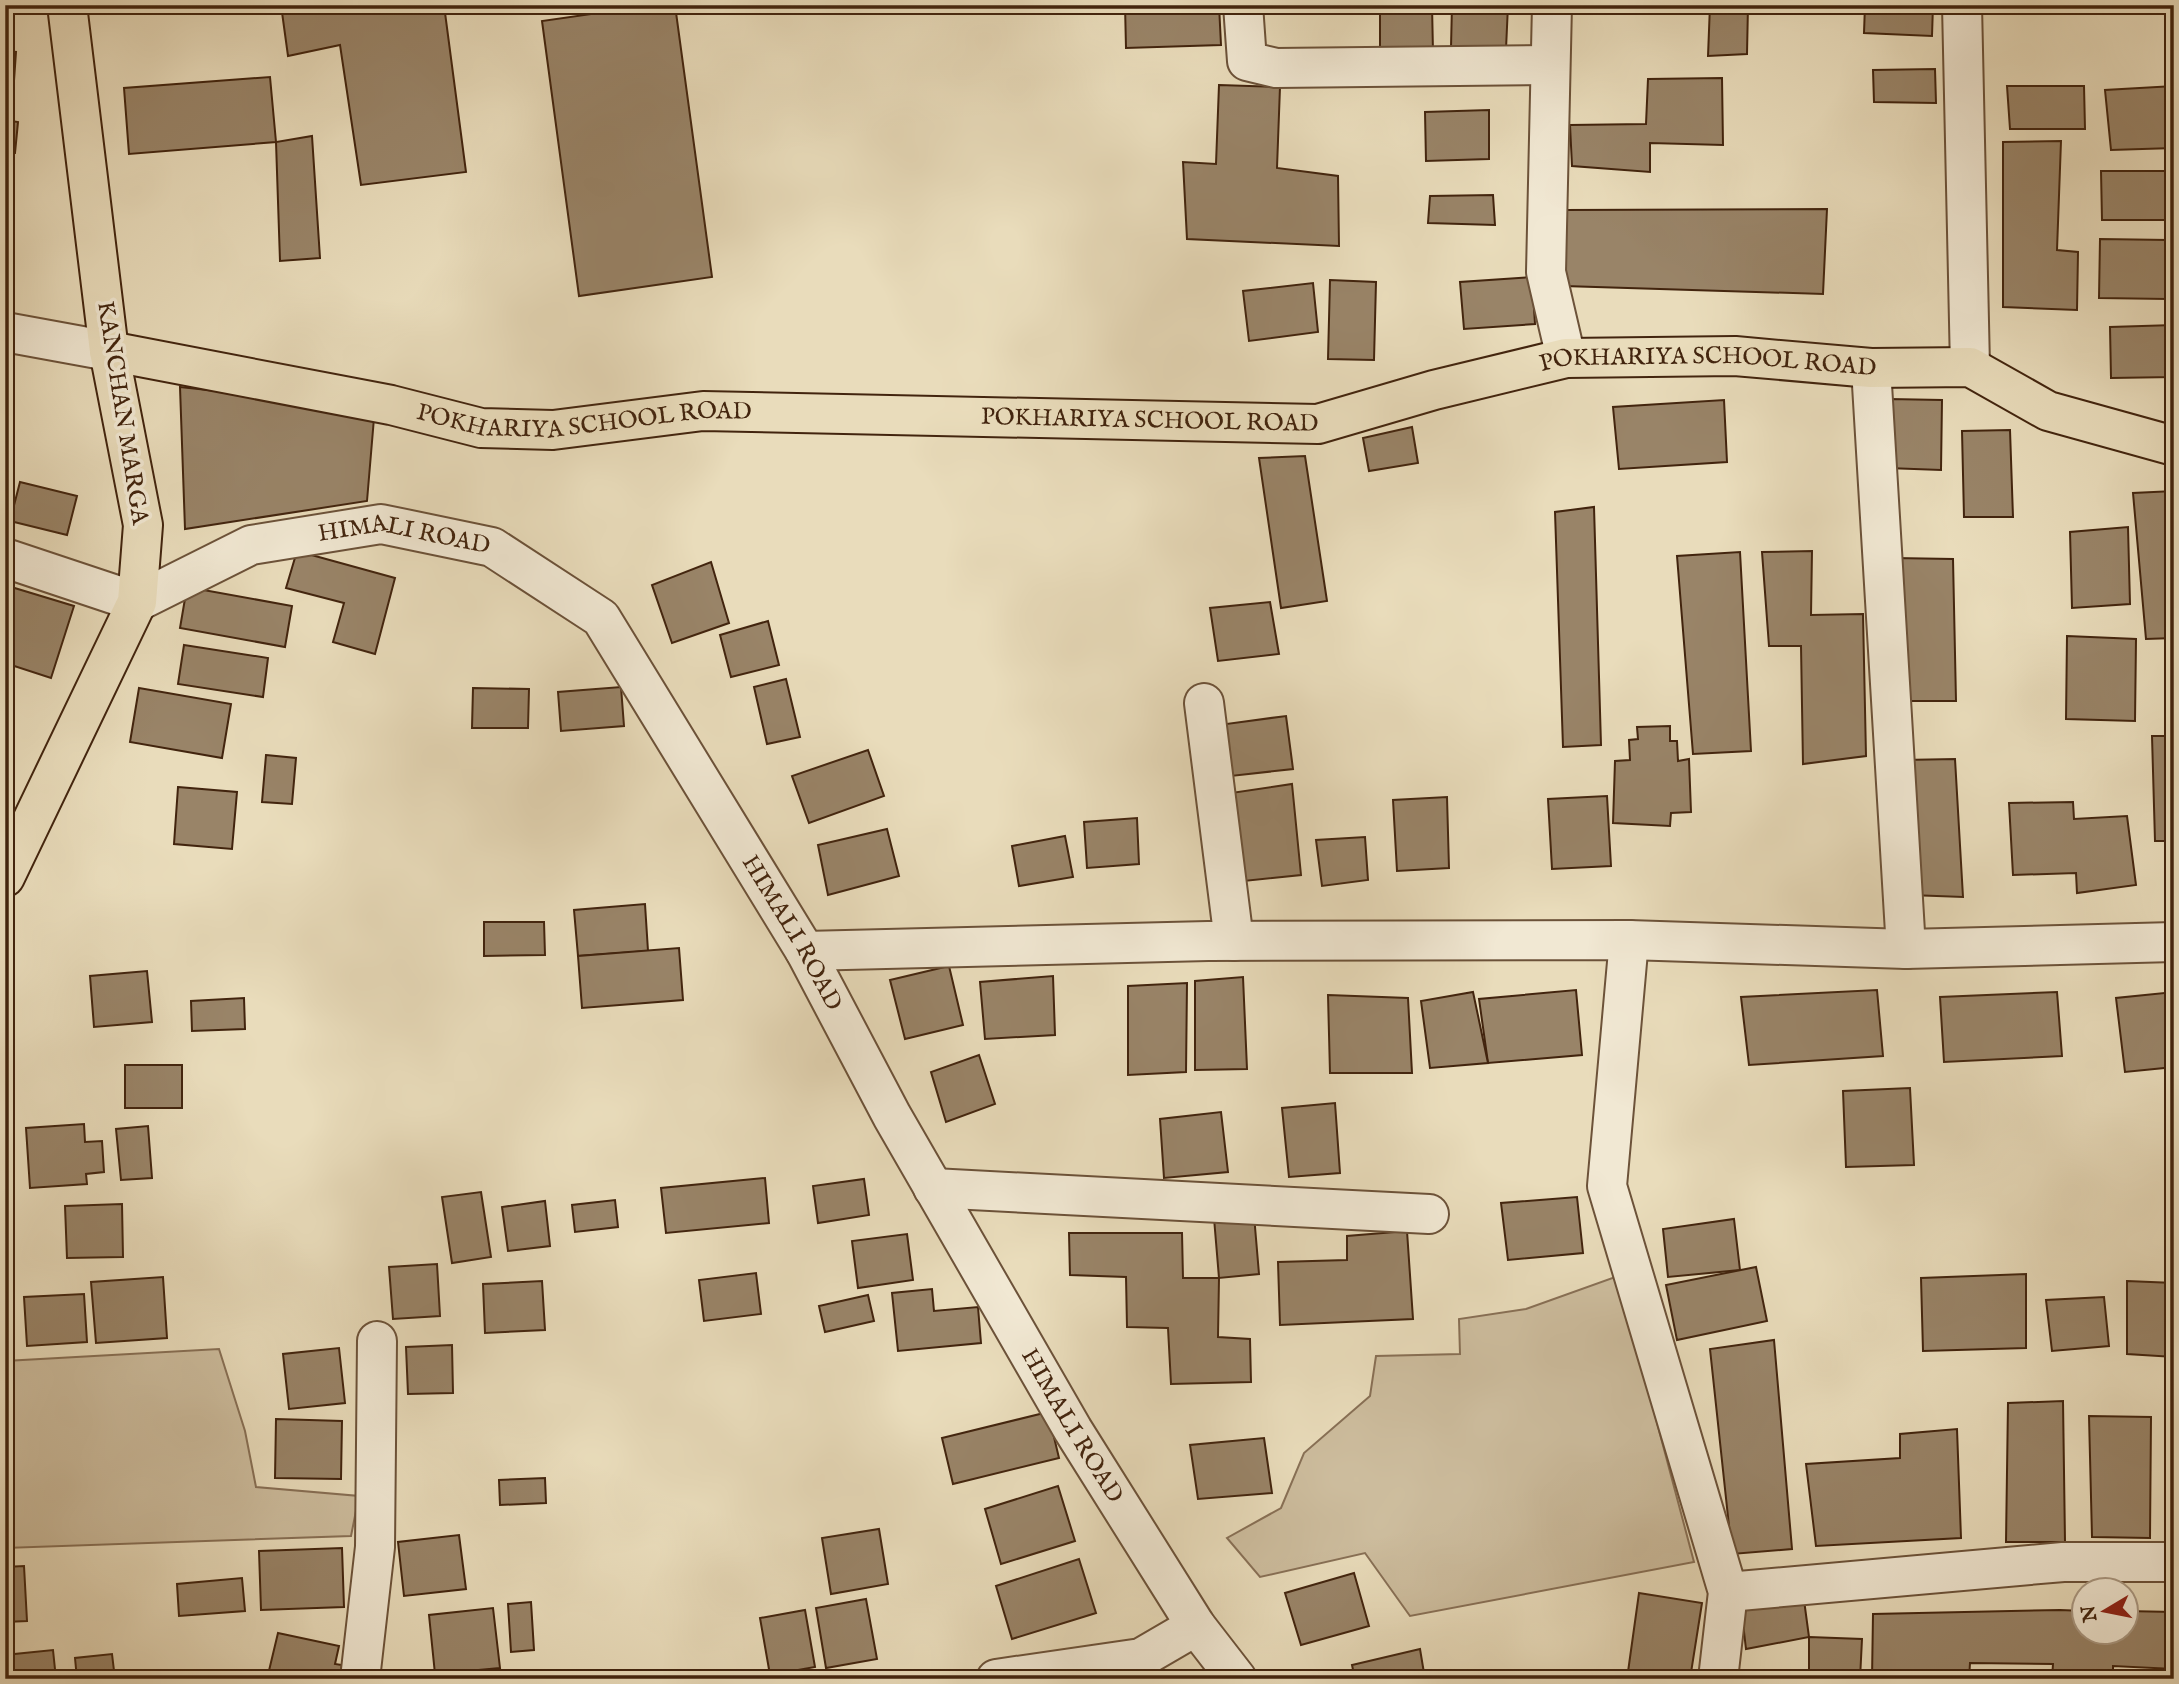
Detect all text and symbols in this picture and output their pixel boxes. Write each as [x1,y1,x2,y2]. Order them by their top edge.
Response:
street label: KANCHAN MARGA [89,299,155,528]
street label: POKHARIYA SCHOOL ROAD [1536,340,1878,384]
street label: POKHARIYA SCHOOL ROAD [413,395,752,446]
street label: POKHARIYA SCHOOL ROAD [980,401,1319,440]
street label: HIMALI ROAD [316,508,493,562]
street label: HIMALI ROAD [734,849,849,1016]
street label: HIMALI ROAD [1014,1343,1130,1509]
north arrow [2070,1576,2140,1646]
text: N [2077,1603,2104,1625]

